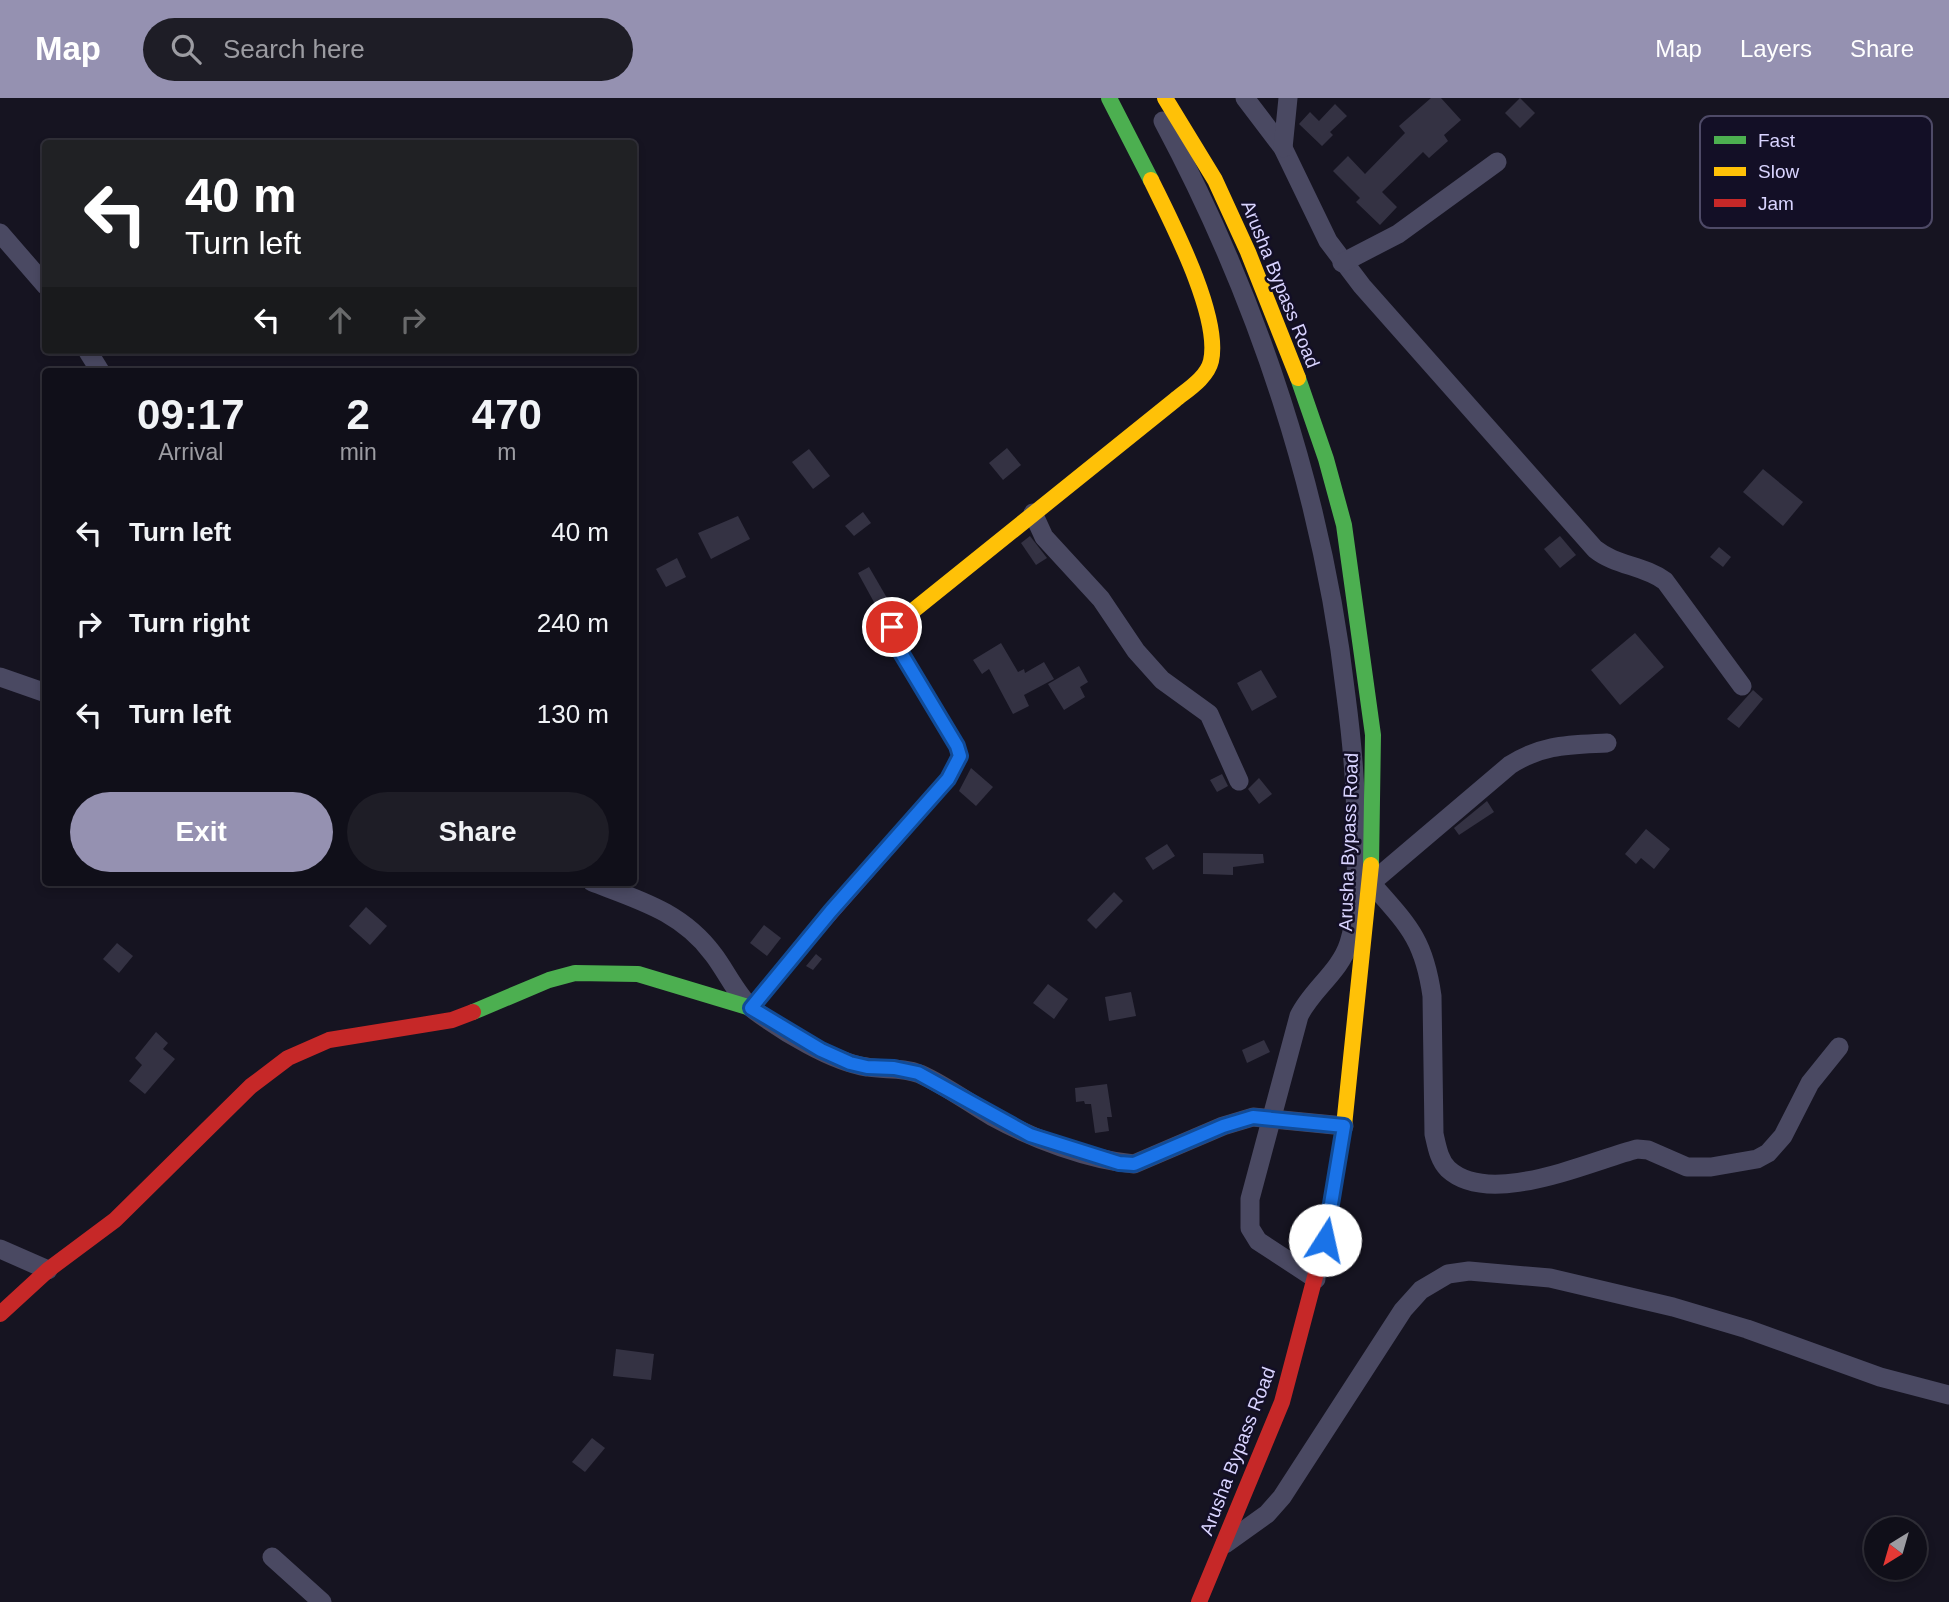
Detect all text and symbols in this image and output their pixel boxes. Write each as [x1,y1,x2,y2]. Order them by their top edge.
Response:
search box [143,18,633,81]
text: Map [35,30,101,67]
icon: search [167,30,205,68]
text: Search here [223,34,365,64]
text: Map [1655,35,1702,62]
text: Layers [1740,35,1812,62]
text: Share [1850,35,1914,62]
legend [1700,116,1932,228]
text: Fast [1758,130,1796,151]
text: Slow [1758,161,1799,182]
icon: left [70,168,161,259]
text: 40 m [185,168,297,222]
text: Jam [1758,193,1794,214]
street label: Arusha Bypass Road [1237,198,1324,371]
text: Turn left [185,225,301,261]
icon: left [248,301,286,339]
icon: ahead [321,301,359,339]
icon: right [394,301,432,339]
text: 09:17 [137,391,245,438]
text: 2 [346,391,370,438]
text: 470 [472,391,542,438]
text: Arrival [158,439,223,465]
text: min [340,439,377,465]
text: m [497,439,516,465]
icon: left [70,514,108,552]
text: Turn left [129,517,231,547]
text: 40 m [551,517,609,547]
pin [862,597,922,657]
icon: right [70,605,108,643]
text: Turn right [129,608,250,638]
text: 240 m [537,608,609,638]
icon: arrive [873,608,911,646]
icon: left [70,696,108,734]
text: Turn left [129,699,231,729]
text: 130 m [537,699,609,729]
street label: Arusha Bypass Road [1335,752,1362,932]
button: Exit [70,792,333,872]
button: Share [347,792,609,872]
position arrow [1288,1203,1362,1277]
street label: Arusha Bypass Road [1196,1364,1279,1538]
north arrow [1864,1517,1927,1580]
map controls [1864,1517,1927,1580]

